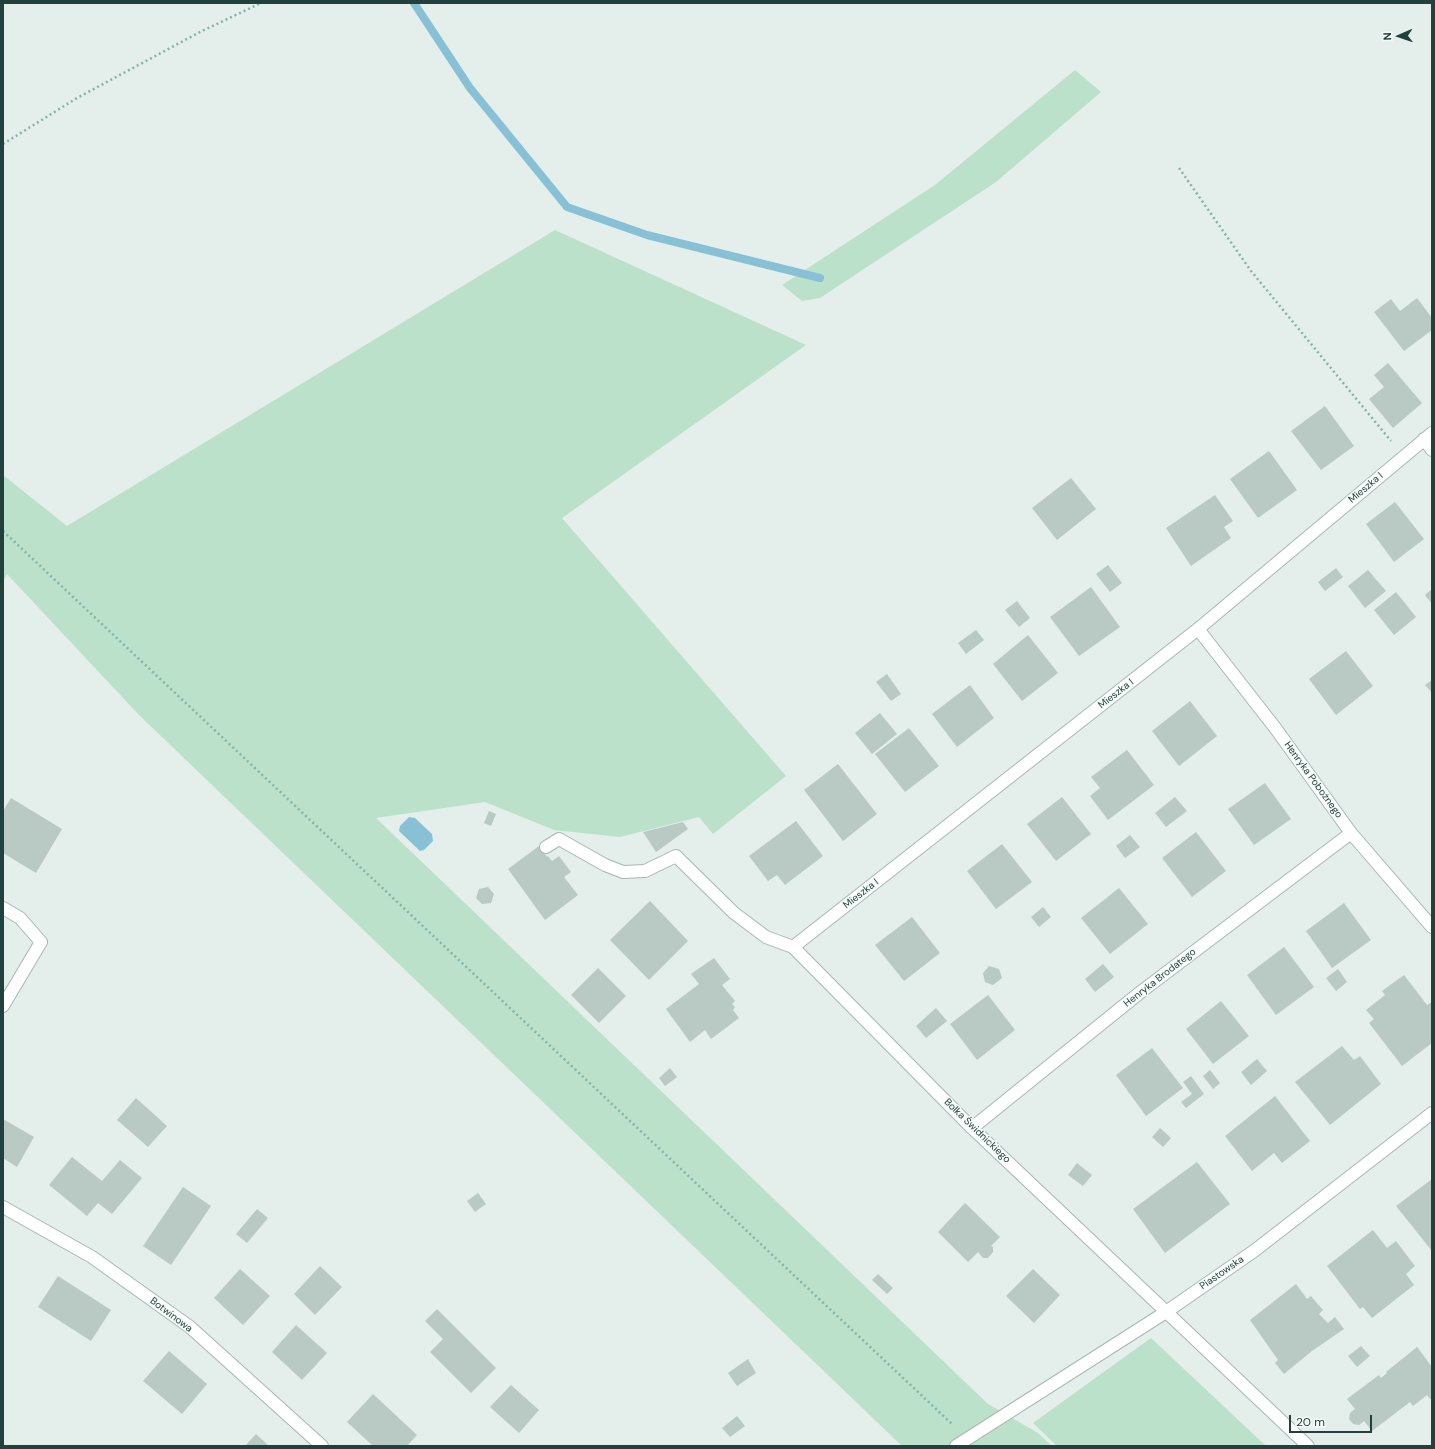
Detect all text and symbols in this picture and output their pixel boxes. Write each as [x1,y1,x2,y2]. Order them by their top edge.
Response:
north arrow [1379,16,1419,56]
text: N [1380,32,1394,41]
street label: Mieszka I [1346,470,1386,506]
street label: Mieszka I [1096,676,1136,712]
street label: Henryka Pobożnego [1281,739,1345,821]
street label: Mieszka I [841,876,881,912]
street label: Henryka Brodatego [1121,946,1199,1010]
street label: Bolka Świdnickiego [941,1096,1013,1166]
street label: Piastowska [1198,1253,1246,1293]
street label: Botwinowa [147,1295,195,1335]
scale bar [1291,1407,1374,1433]
text: 20 m [1296,1414,1325,1430]

